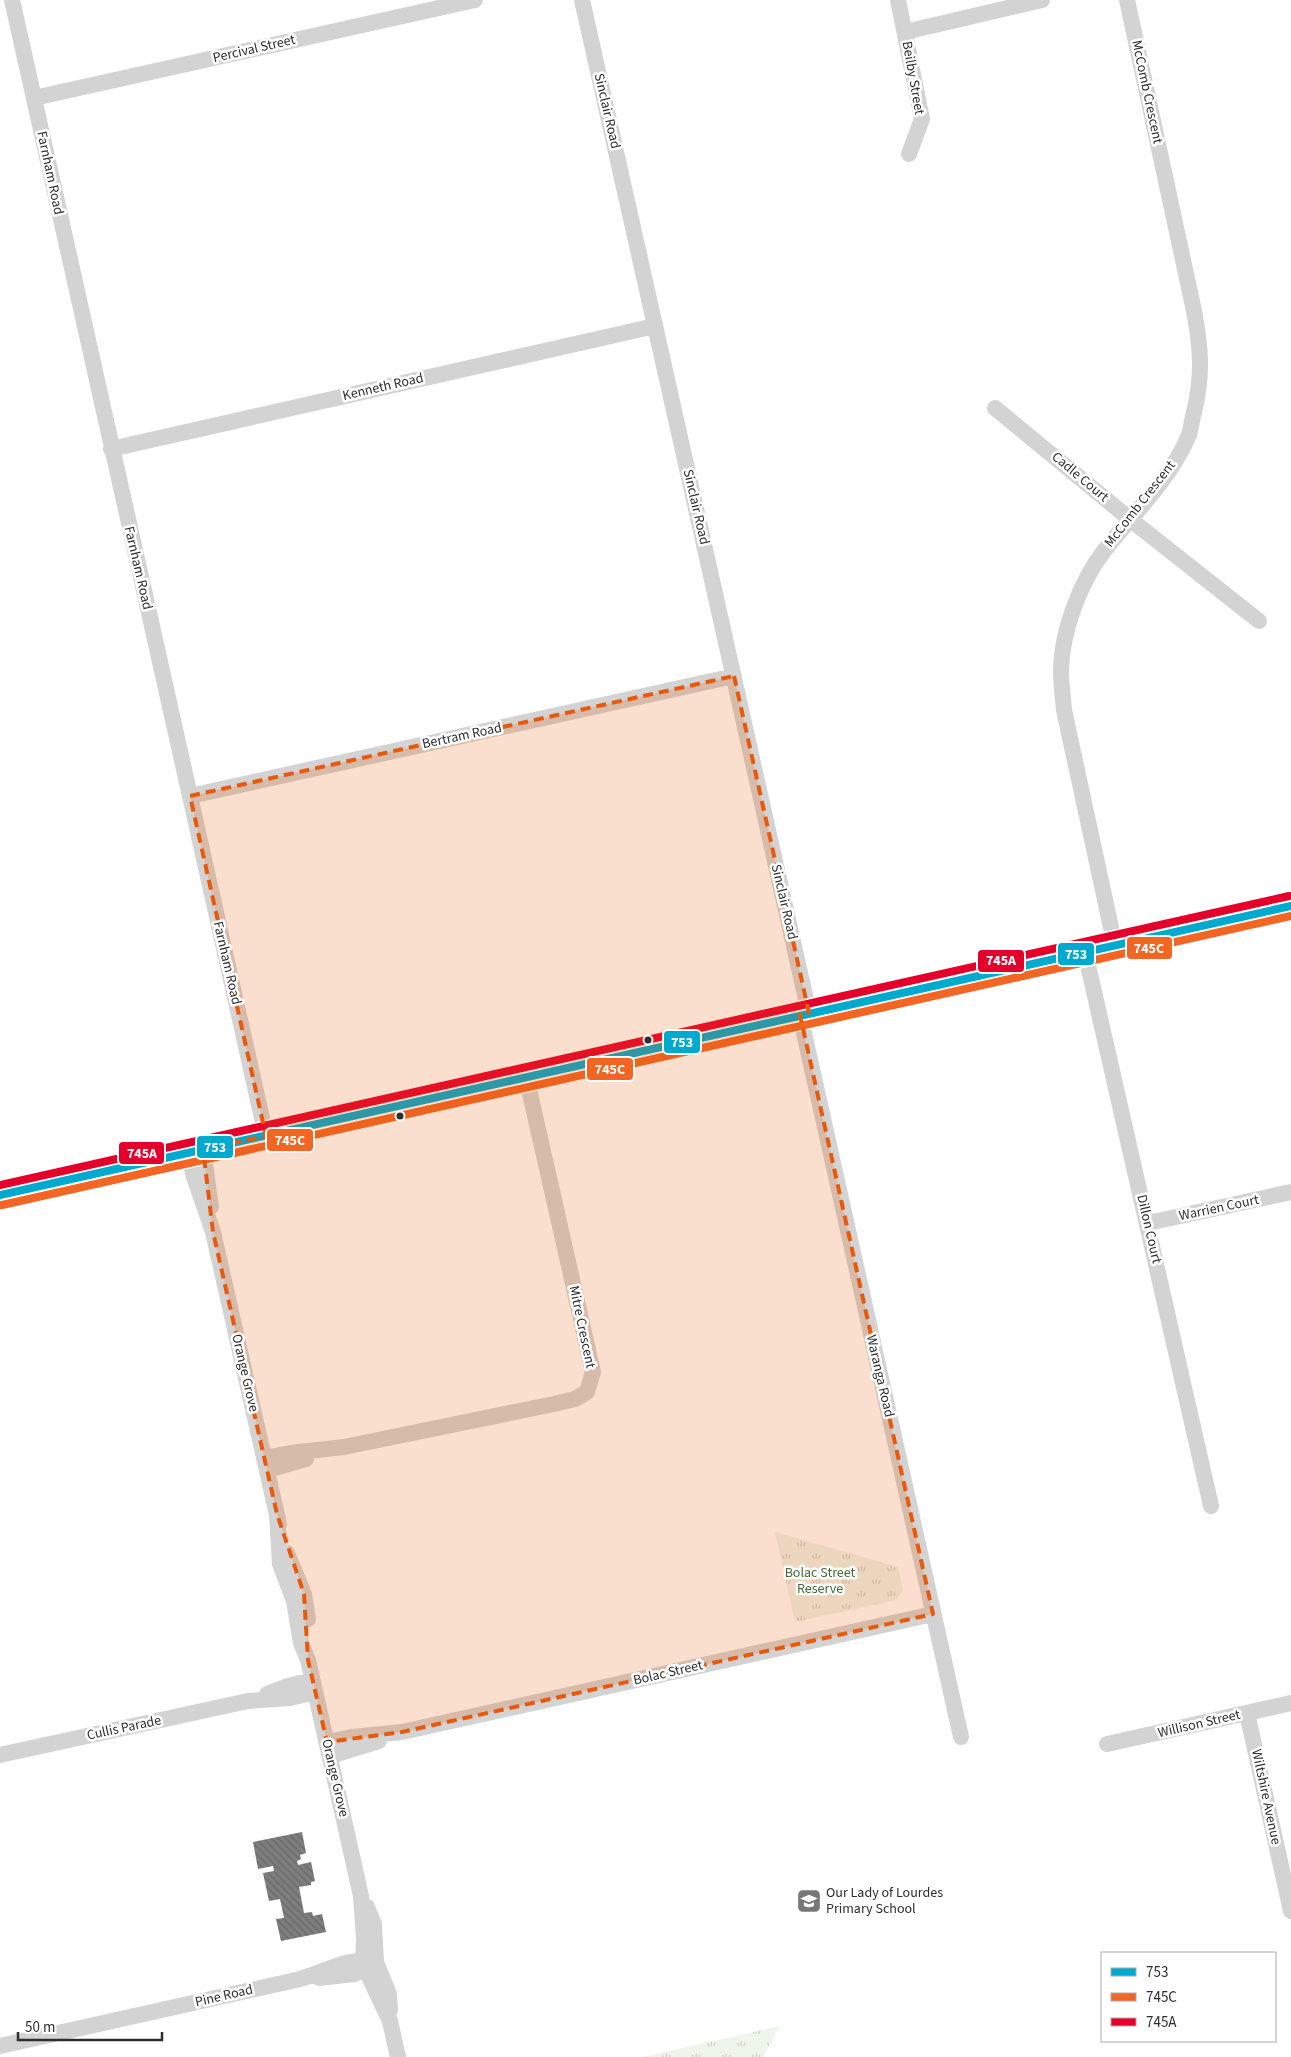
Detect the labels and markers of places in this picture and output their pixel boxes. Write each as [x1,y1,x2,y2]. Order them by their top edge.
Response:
unlabelled marker [643,1035,653,1045]
unlabelled marker [395,1111,405,1121]
place label: Our Lady of Lourdes Primary School [826,1883,943,1919]
school or university icon: Our Lady of Lourdes Primary School [796,1888,822,1914]

